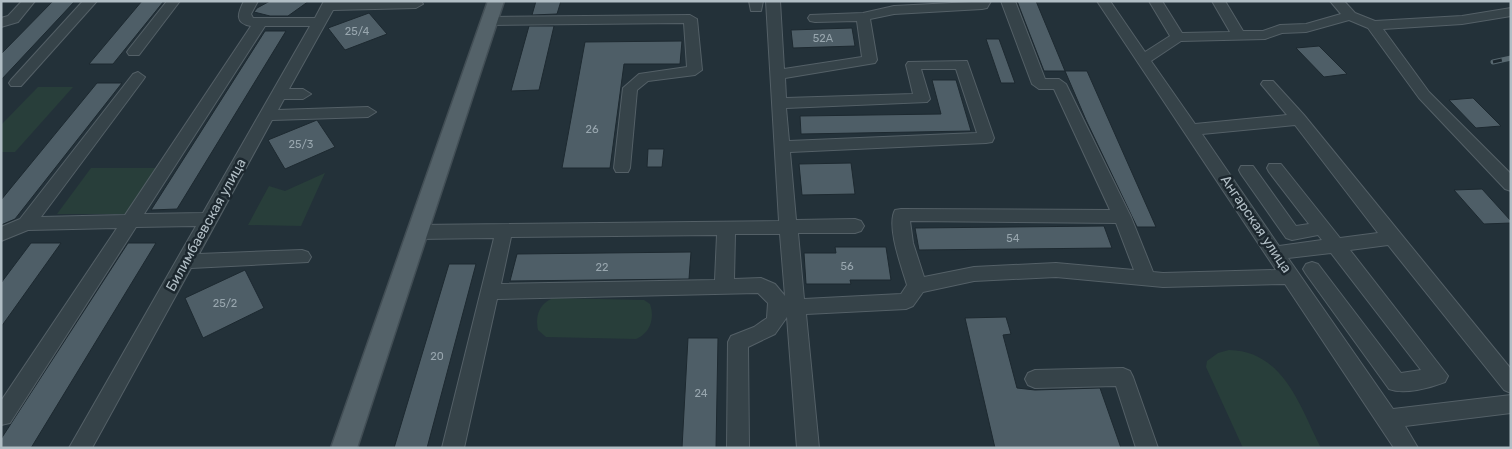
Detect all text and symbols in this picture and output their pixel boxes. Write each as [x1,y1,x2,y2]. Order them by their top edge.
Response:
house number: 25/4 [345,25,369,38]
house number: 52А [813,32,834,45]
house number: 26 [585,123,599,136]
house number: 25/3 [289,138,314,151]
street label: Билимбаевская улица [162,155,250,295]
street label: Ангарская улица [1217,172,1295,276]
house number: 54 [1006,232,1020,245]
house number: 56 [840,260,854,273]
house number: 22 [596,261,608,274]
house number: 25/2 [213,297,237,310]
house number: 20 [430,350,444,363]
house number: 24 [694,387,708,400]

